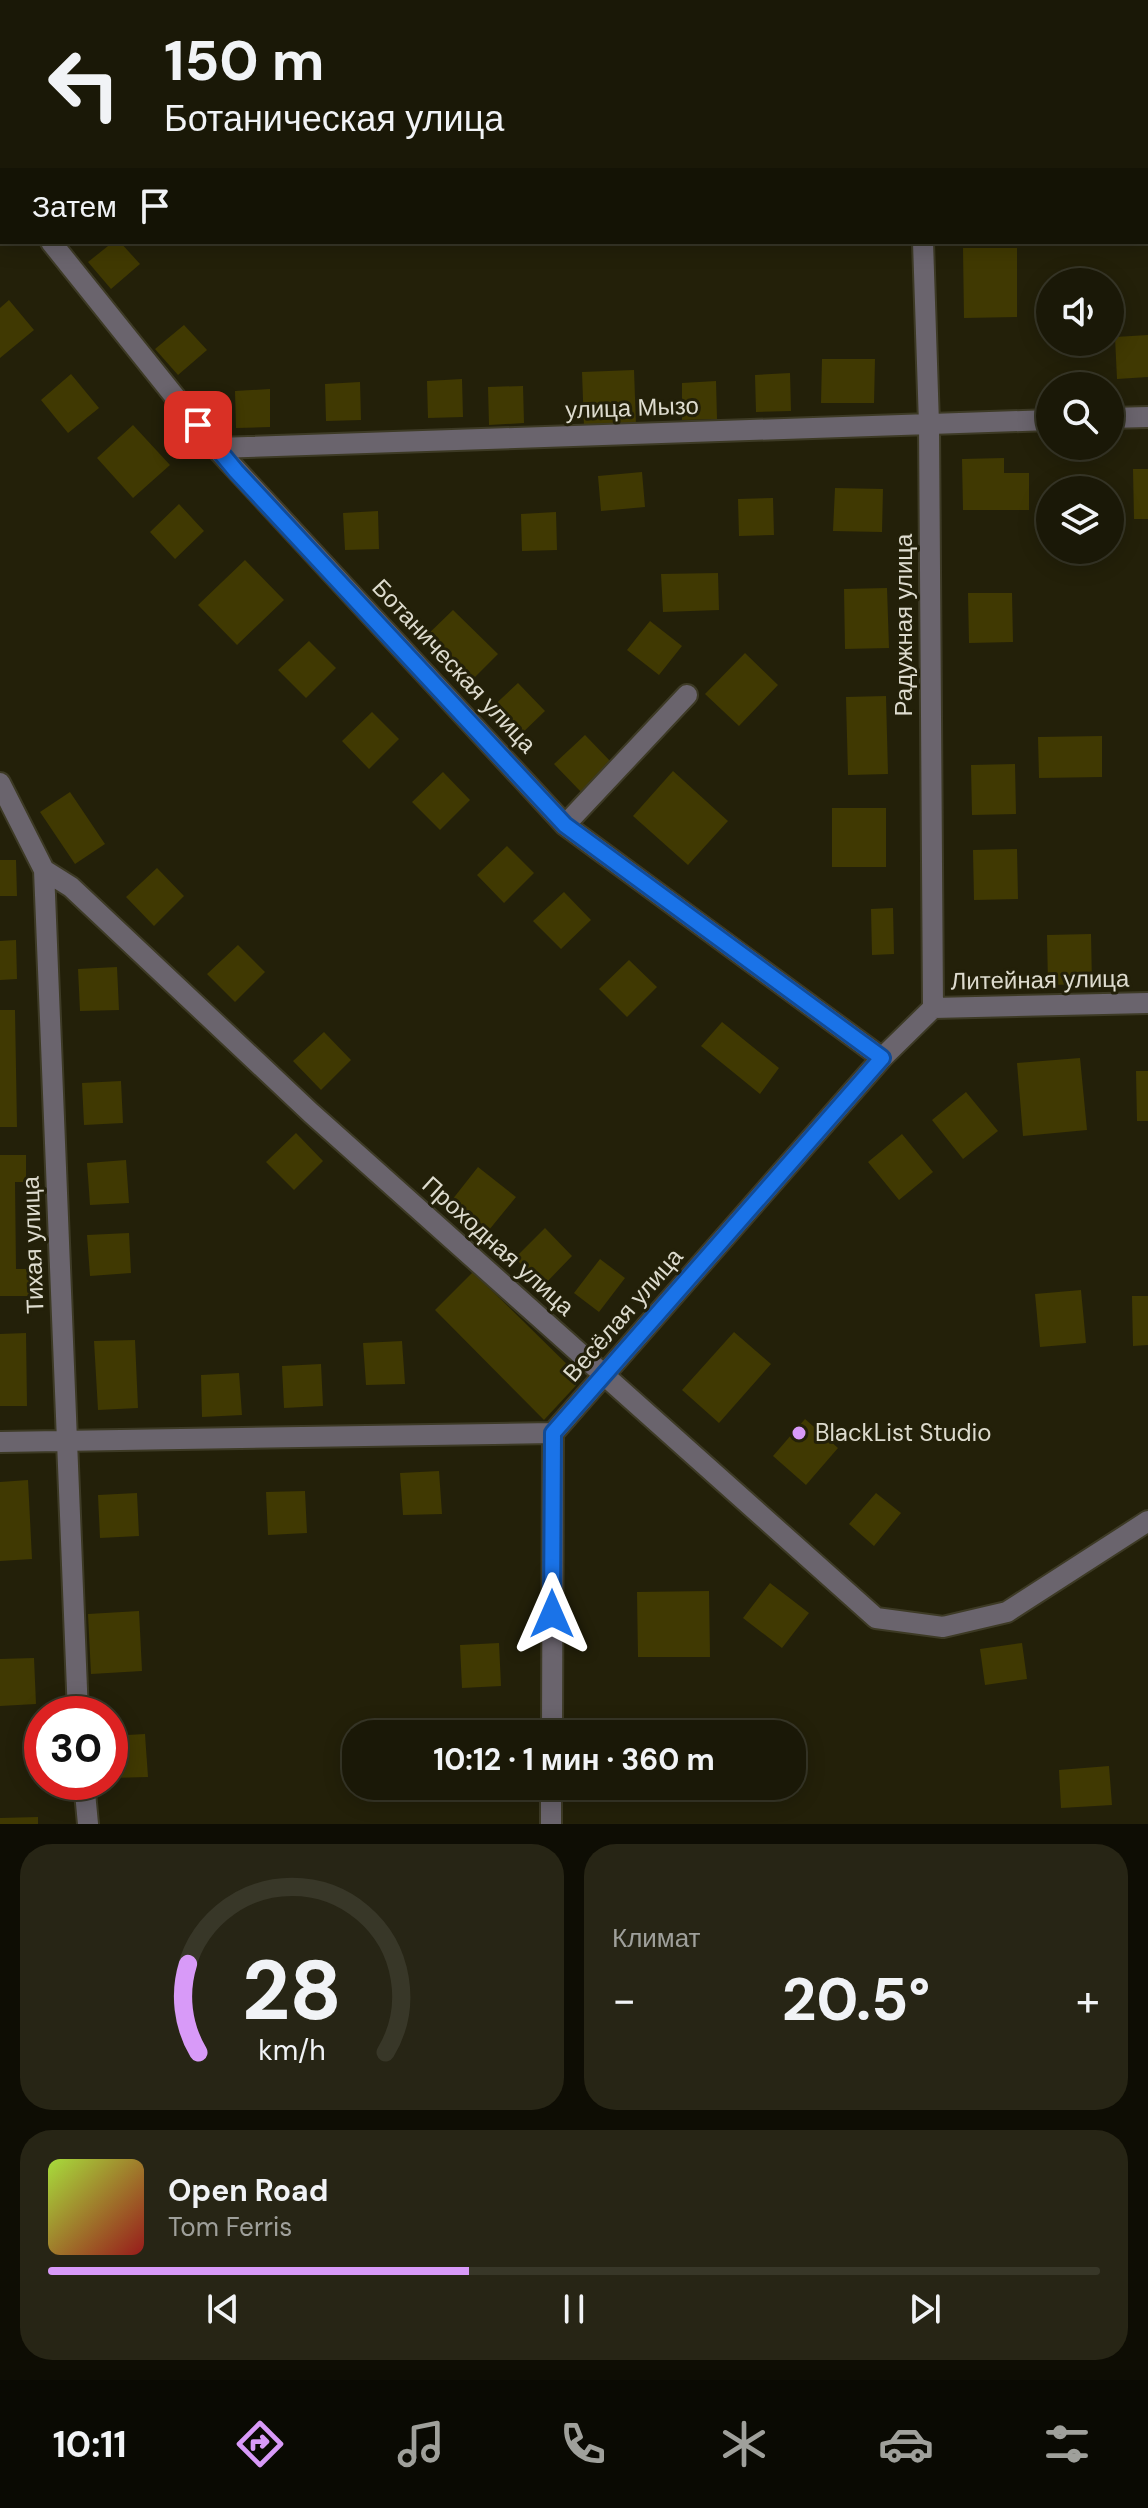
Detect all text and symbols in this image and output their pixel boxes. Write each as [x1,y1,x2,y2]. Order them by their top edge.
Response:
text: 150 m [164,24,325,97]
icon: left [32,32,136,136]
text: Ботаническая улица [164,95,504,142]
icon: arrive [133,184,177,228]
text: Затем [32,187,117,226]
map controls [1036,268,1124,564]
button: sound [1036,268,1124,356]
button: search [1036,372,1124,460]
street label: улица Мызо [565,390,699,425]
pin [164,391,232,459]
icon: arrive [176,403,220,447]
button: layers [1036,476,1124,564]
street label: Радужная улица [888,533,919,716]
street label: Ботаническая улица [366,572,544,760]
street label: Литейная улица [950,962,1130,997]
street label: Проходная улица [416,1169,581,1323]
street label: Тихая улица [15,1175,50,1314]
street label: Весёлая улица [556,1241,690,1388]
place label: BlackList Studio [815,1417,992,1448]
marker: BlackList Studio [790,1424,808,1442]
position arrow [510,1572,594,1656]
speed limit sign: 30 [24,1696,128,1800]
text: 10:12 · 1 мин · 360 m [433,1740,715,1779]
text: Климат [612,1921,701,1955]
text: 28 [242,1936,342,2045]
text: 20.5° [782,1960,930,2039]
text: − [612,1971,636,2029]
text: + [1076,1971,1100,2029]
text: km/h [258,2032,326,2069]
text: Open Road [168,2171,328,2210]
text: Tom Ferris [168,2210,292,2244]
icon: previous [201,2287,245,2331]
icon: pause [552,2287,596,2331]
icon: next [903,2287,947,2331]
icon: directions [232,2416,288,2472]
icon: music [393,2416,449,2472]
icon: phone [555,2416,611,2472]
icon: climate [716,2416,772,2472]
icon: car [878,2416,934,2472]
icon: filters [1039,2416,1095,2472]
text: 10:11 [53,2421,127,2468]

